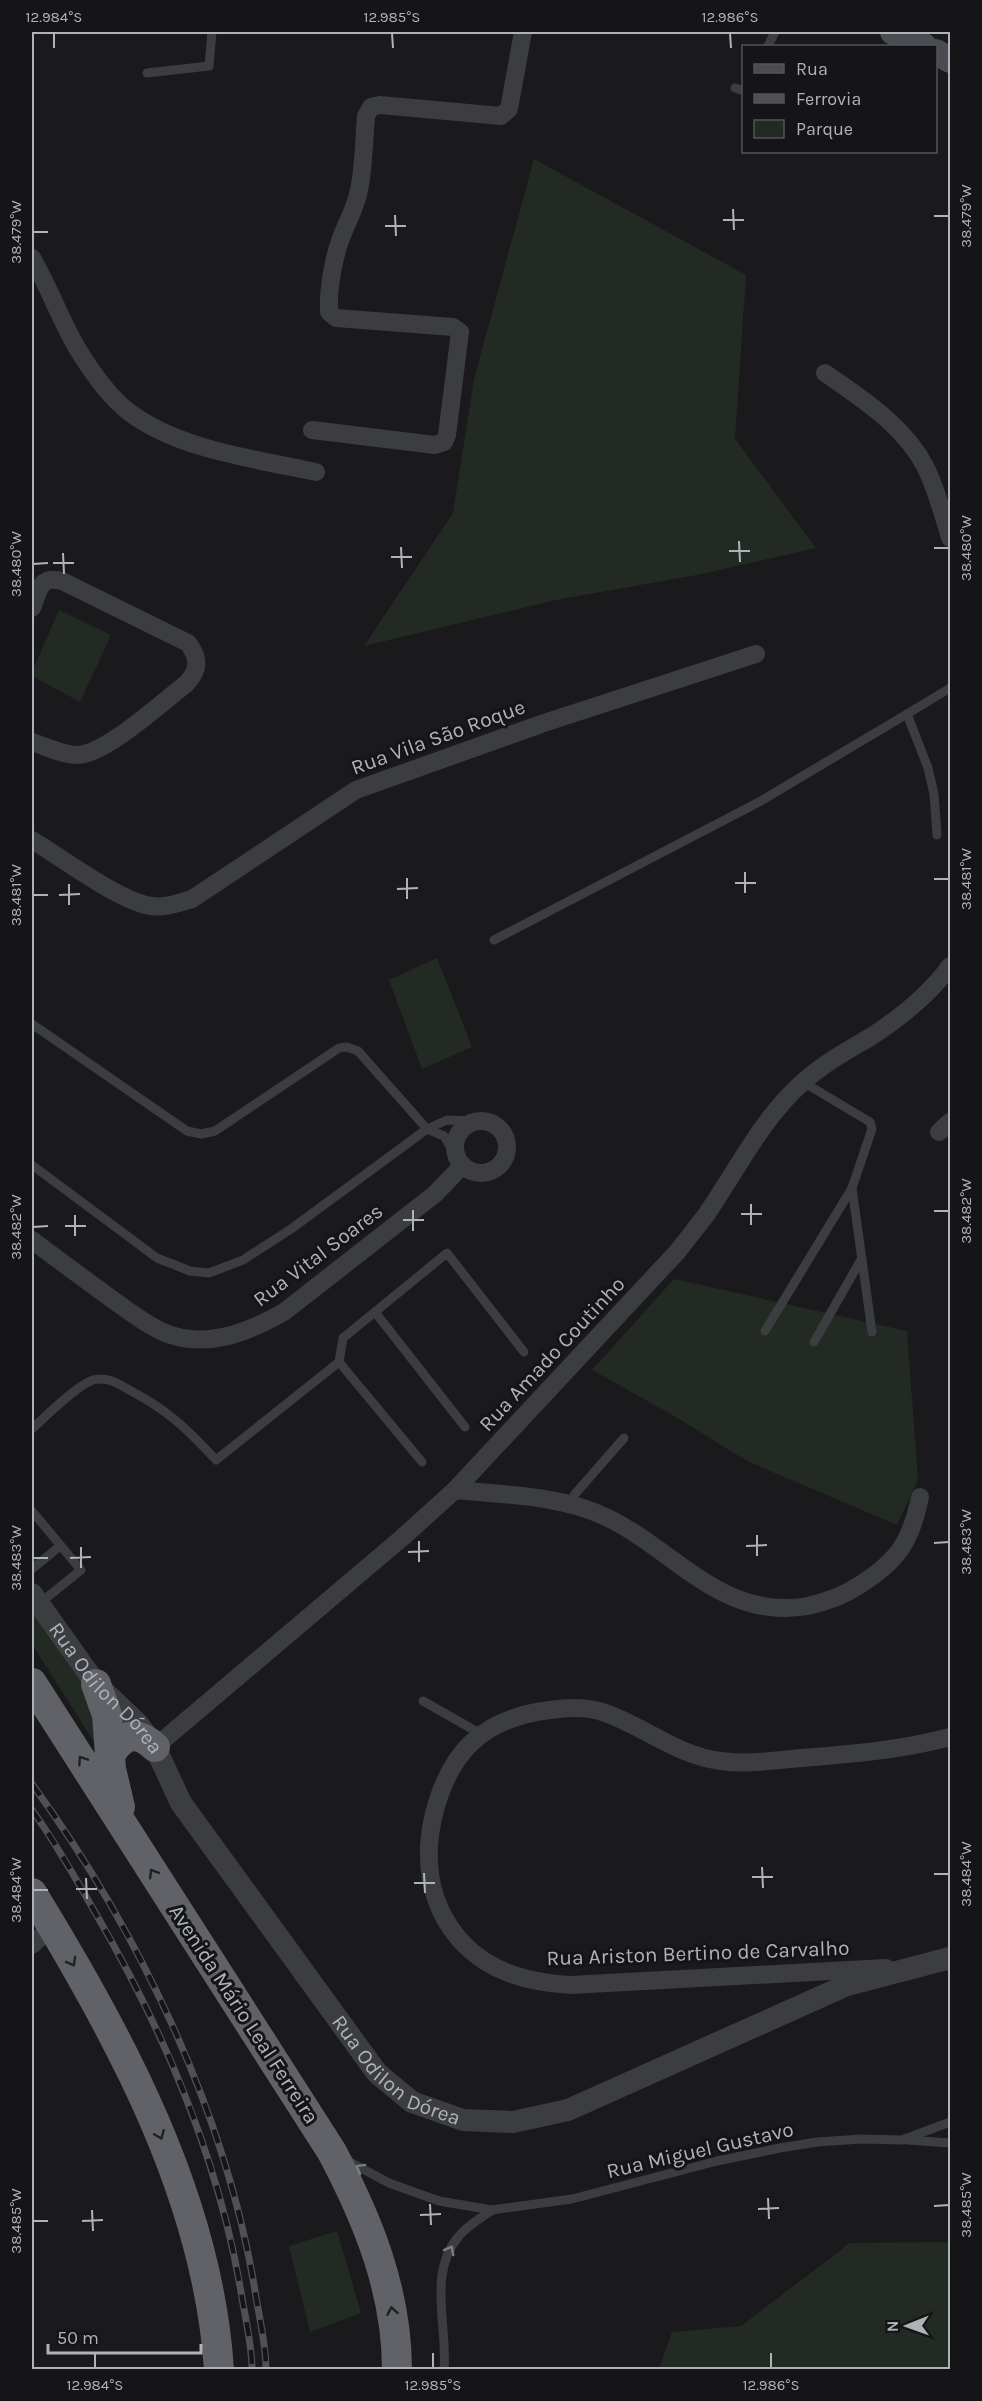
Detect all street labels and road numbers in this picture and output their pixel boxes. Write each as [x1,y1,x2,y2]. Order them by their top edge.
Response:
street label: Rua Vila São Roque [348,694,528,780]
street label: Rua Vital Soares [249,1199,387,1311]
street label: Rua Amado Coutinho [474,1272,630,1436]
street label: Rua Odilon Dórea [44,1618,168,1758]
street label: Avenida Mário Leal Ferreira [164,1900,324,2128]
street label: Rua Ariston Bertino de Carvalho [546,1936,850,1970]
street label: Rua Odilon Dórea [327,2010,464,2130]
street label: Rua Miguel Gustavo [604,2117,796,2183]

